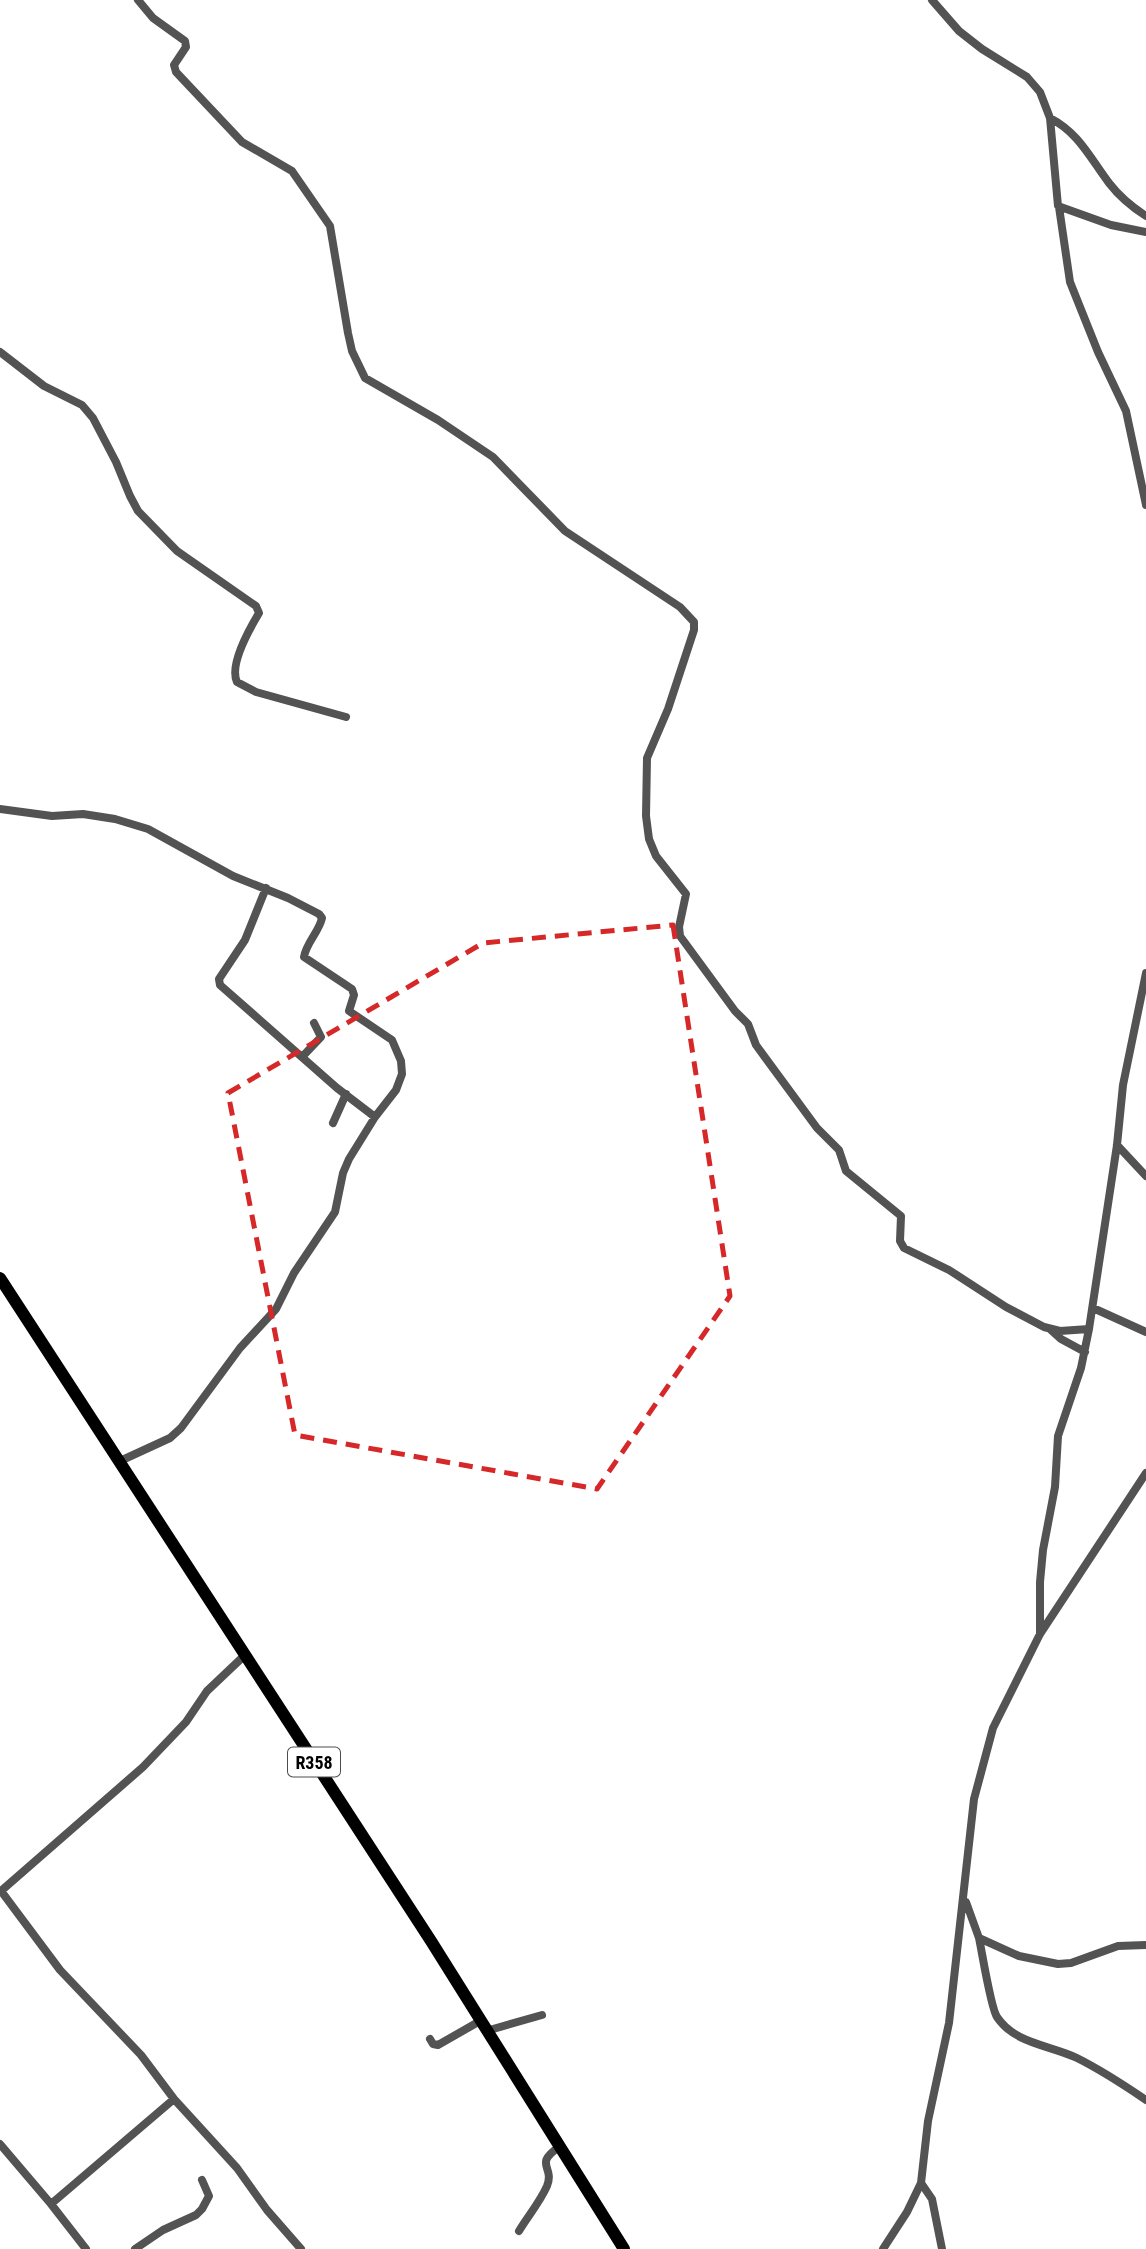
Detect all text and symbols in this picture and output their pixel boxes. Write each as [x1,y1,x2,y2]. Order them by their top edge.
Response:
road number: R358 [288,1748,340,1777]

